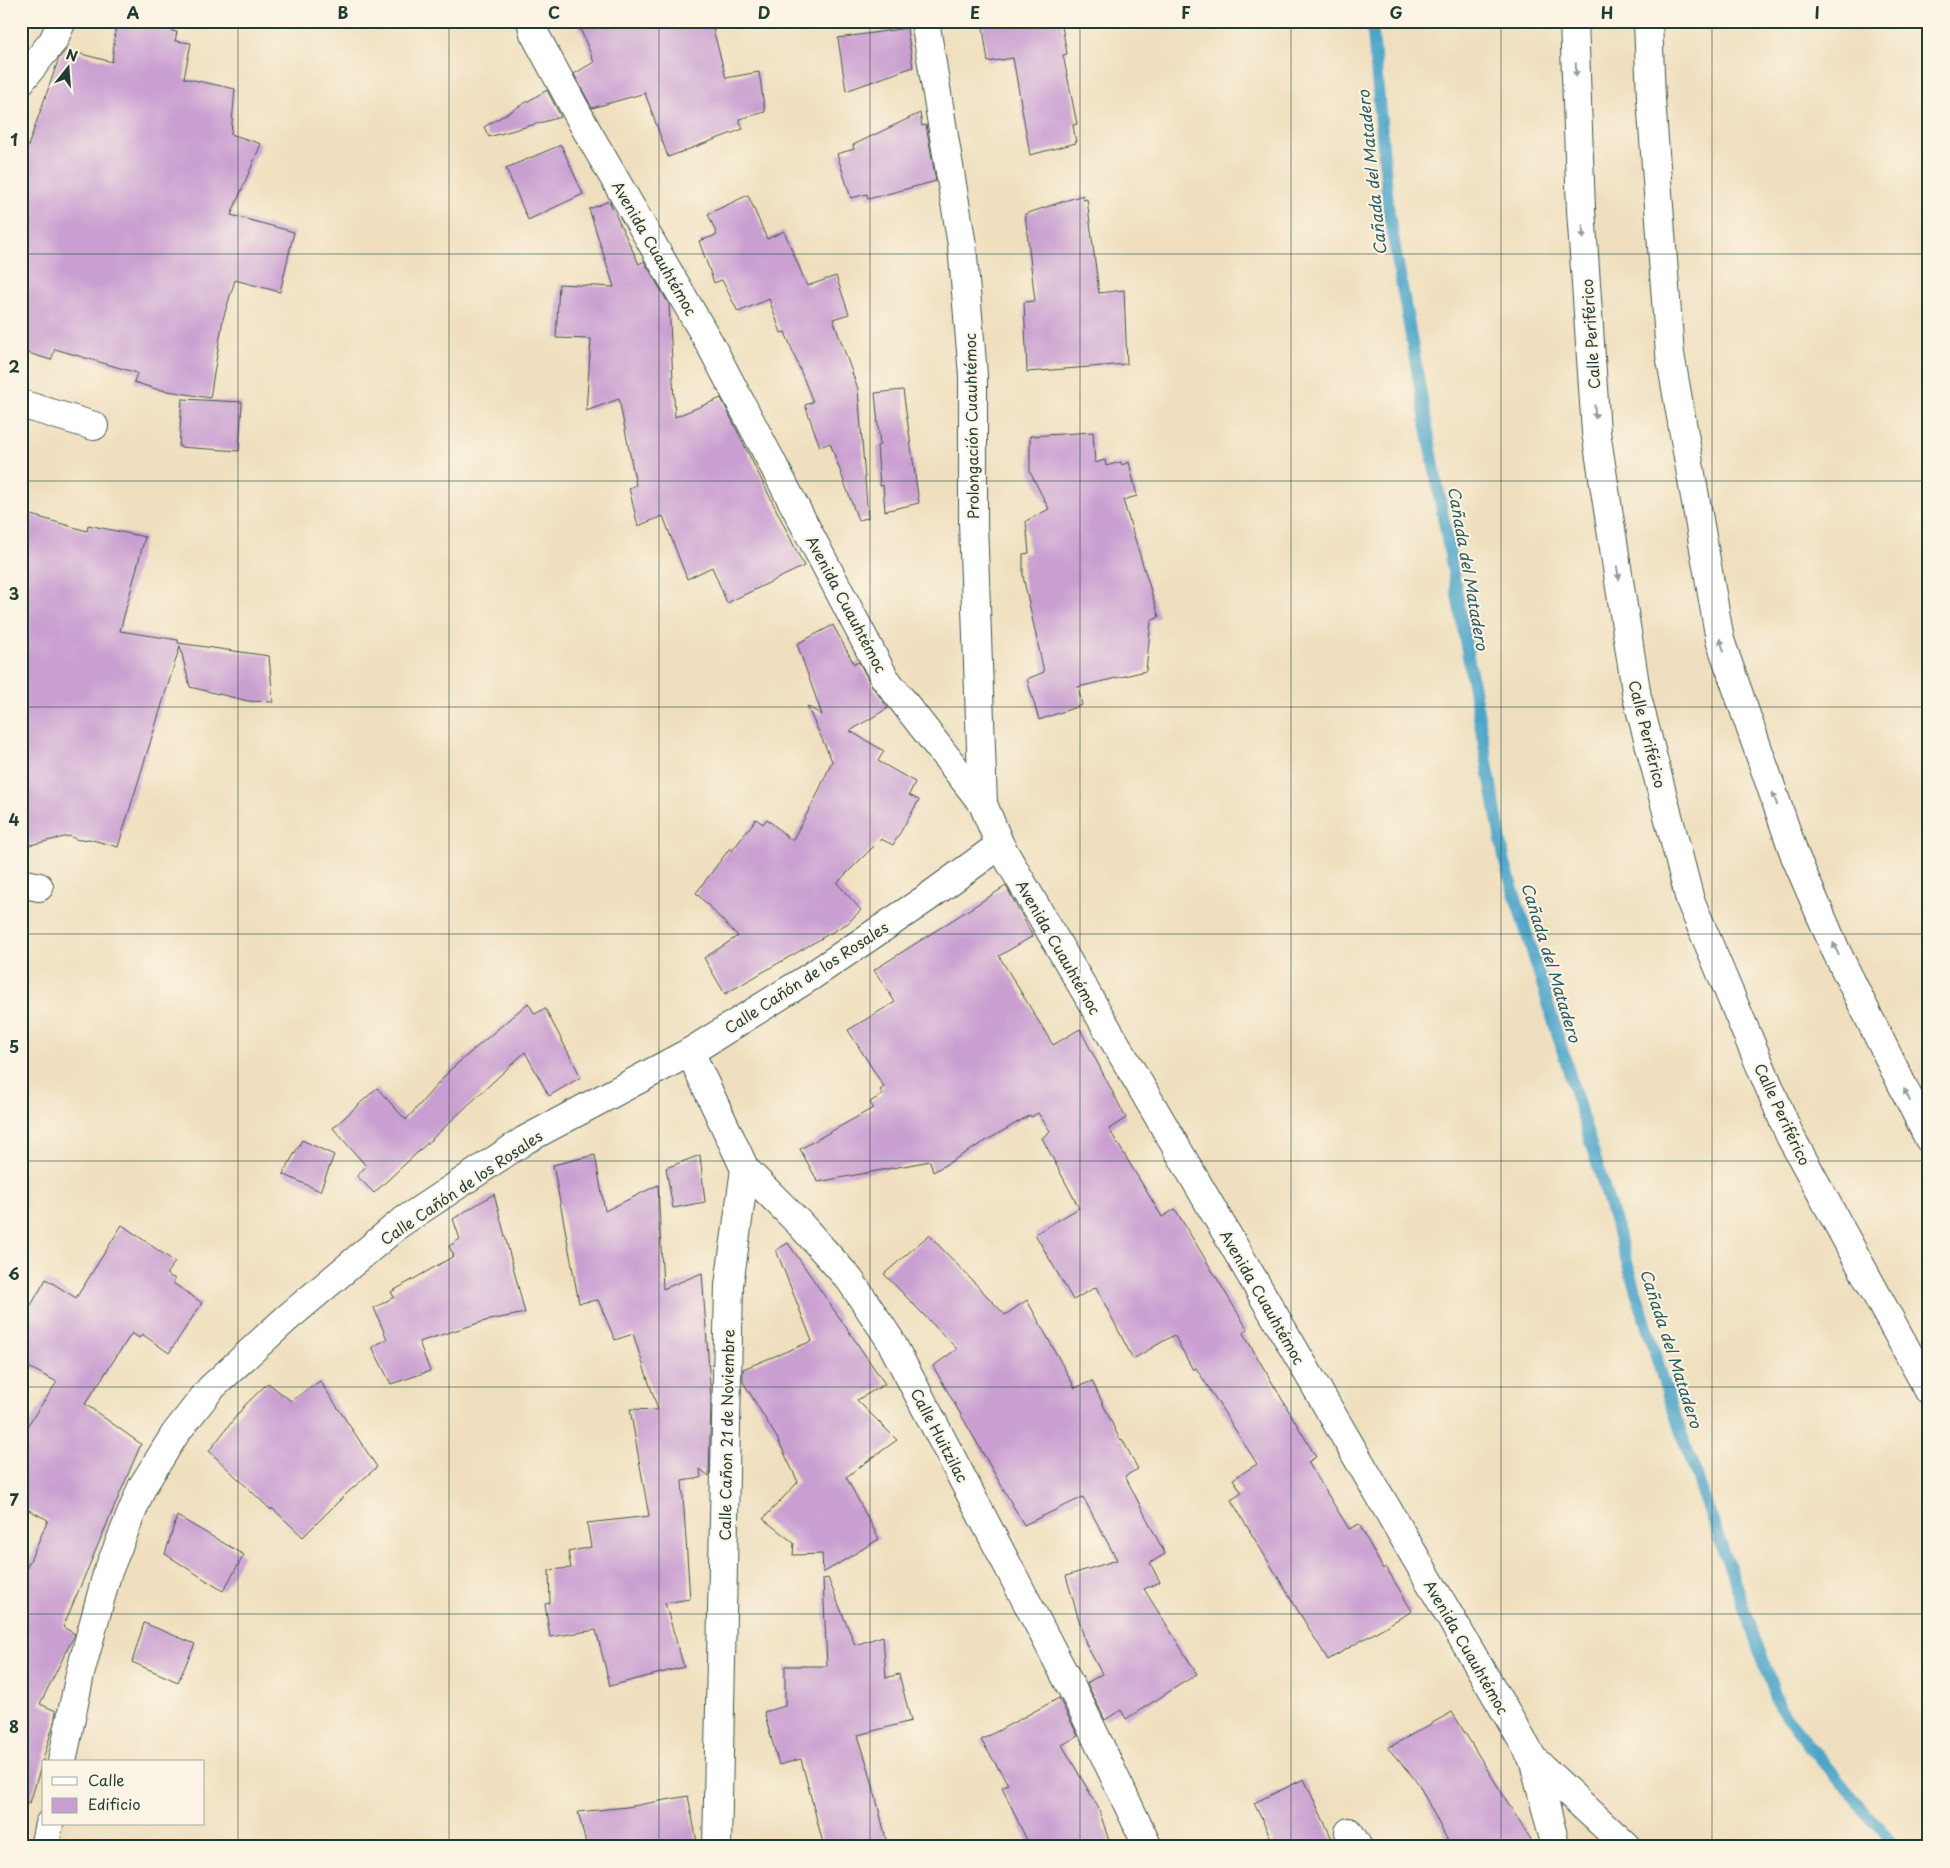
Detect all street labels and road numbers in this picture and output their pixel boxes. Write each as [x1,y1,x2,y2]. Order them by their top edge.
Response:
street label: Avenida Cuauhtémoc [607,176,703,320]
street label: Calle Periférico [1575,278,1605,390]
street label: Prolongación Cuauhtémoc [958,333,984,519]
street label: Avenida Cuauhtémoc [801,531,893,677]
street label: Calle Periférico [1623,678,1673,790]
street label: Avenida Cuauhtémoc [1011,875,1107,1019]
street label: Calle Cañón de los Rosales [719,915,893,1039]
street label: Calle Periférico [1749,1059,1817,1169]
street label: Calle Cañón de los Rosales [375,1124,547,1250]
street label: Avenida Cuauhtémoc [1215,1225,1311,1369]
street label: Calle Cañon 21 de Noviembre [713,1329,739,1541]
street label: Calle Huitzilac [905,1384,975,1486]
street label: Avenida Cuauhtémoc [1419,1575,1515,1719]

